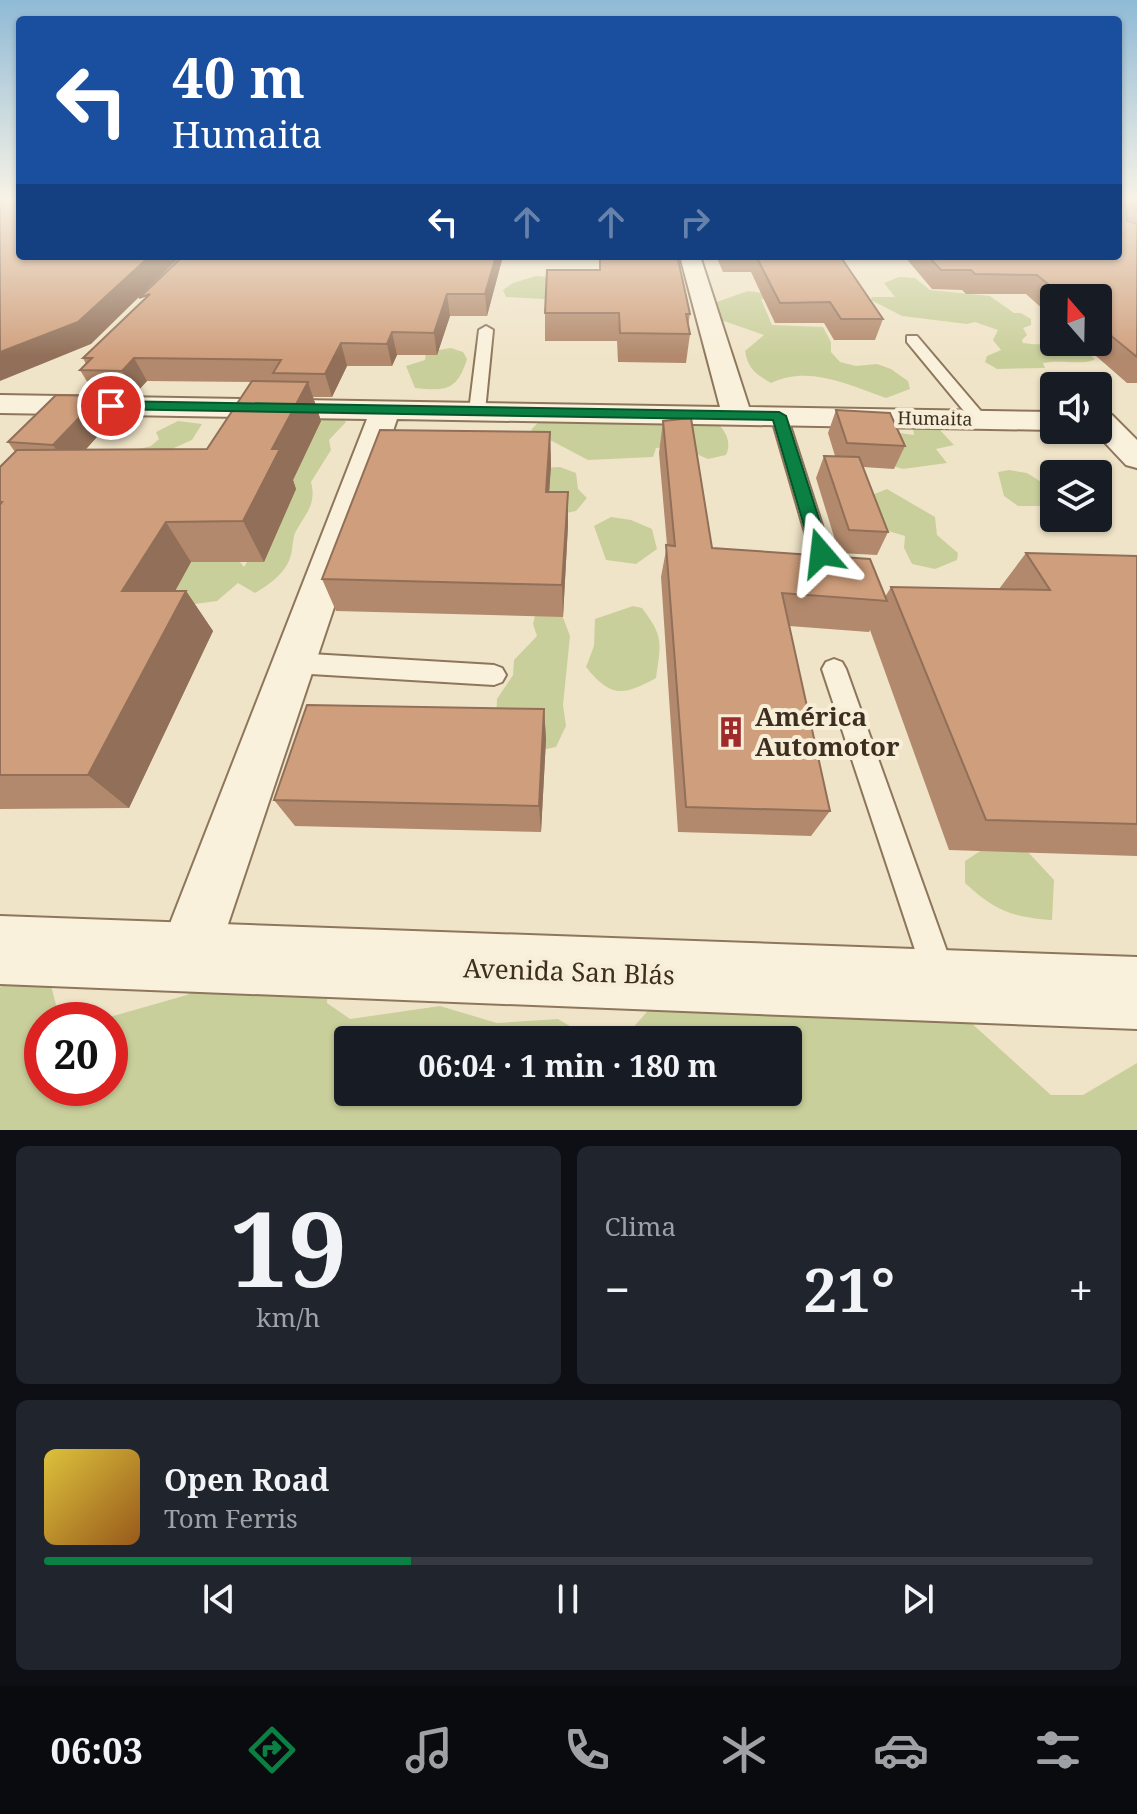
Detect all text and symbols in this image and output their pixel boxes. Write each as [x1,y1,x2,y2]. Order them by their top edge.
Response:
text: 40 m [172,38,305,114]
icon: left [40,48,144,152]
text: Humaita [172,110,322,159]
icon: left [421,200,465,244]
icon: ahead [505,200,549,244]
icon: ahead [589,200,633,244]
icon: right [673,200,717,244]
north arrow [1040,284,1112,356]
map controls [1040,284,1112,532]
pin [77,372,145,440]
button: sound [1040,372,1112,444]
icon: arrive [89,384,133,428]
street label: Humaita [897,405,973,431]
button: layers [1040,460,1112,532]
position arrow [779,511,863,595]
place label: América Automotor [755,698,900,764]
building icon: América Automotor [714,715,748,749]
street label: Avenida San Blás [463,949,676,993]
speed limit sign: 20 [24,1002,128,1106]
text: 06:04 · 1 min · 180 m [419,1045,717,1086]
text: 19 [229,1176,347,1317]
text: Clima [605,1208,676,1244]
text: 21° [803,1248,895,1330]
text: − [605,1259,630,1319]
text: + [1068,1259,1093,1319]
text: km/h [256,1299,320,1335]
text: Open Road [164,1459,329,1500]
text: Tom Ferris [164,1500,298,1536]
icon: previous [197,1577,241,1621]
icon: pause [546,1577,590,1621]
icon: next [896,1577,940,1621]
icon: directions [244,1722,300,1778]
icon: music [401,1722,457,1778]
icon: phone [559,1722,615,1778]
icon: climate [716,1722,772,1778]
icon: car [873,1722,929,1778]
icon: filters [1030,1722,1086,1778]
text: 06:03 [51,1726,143,1775]

